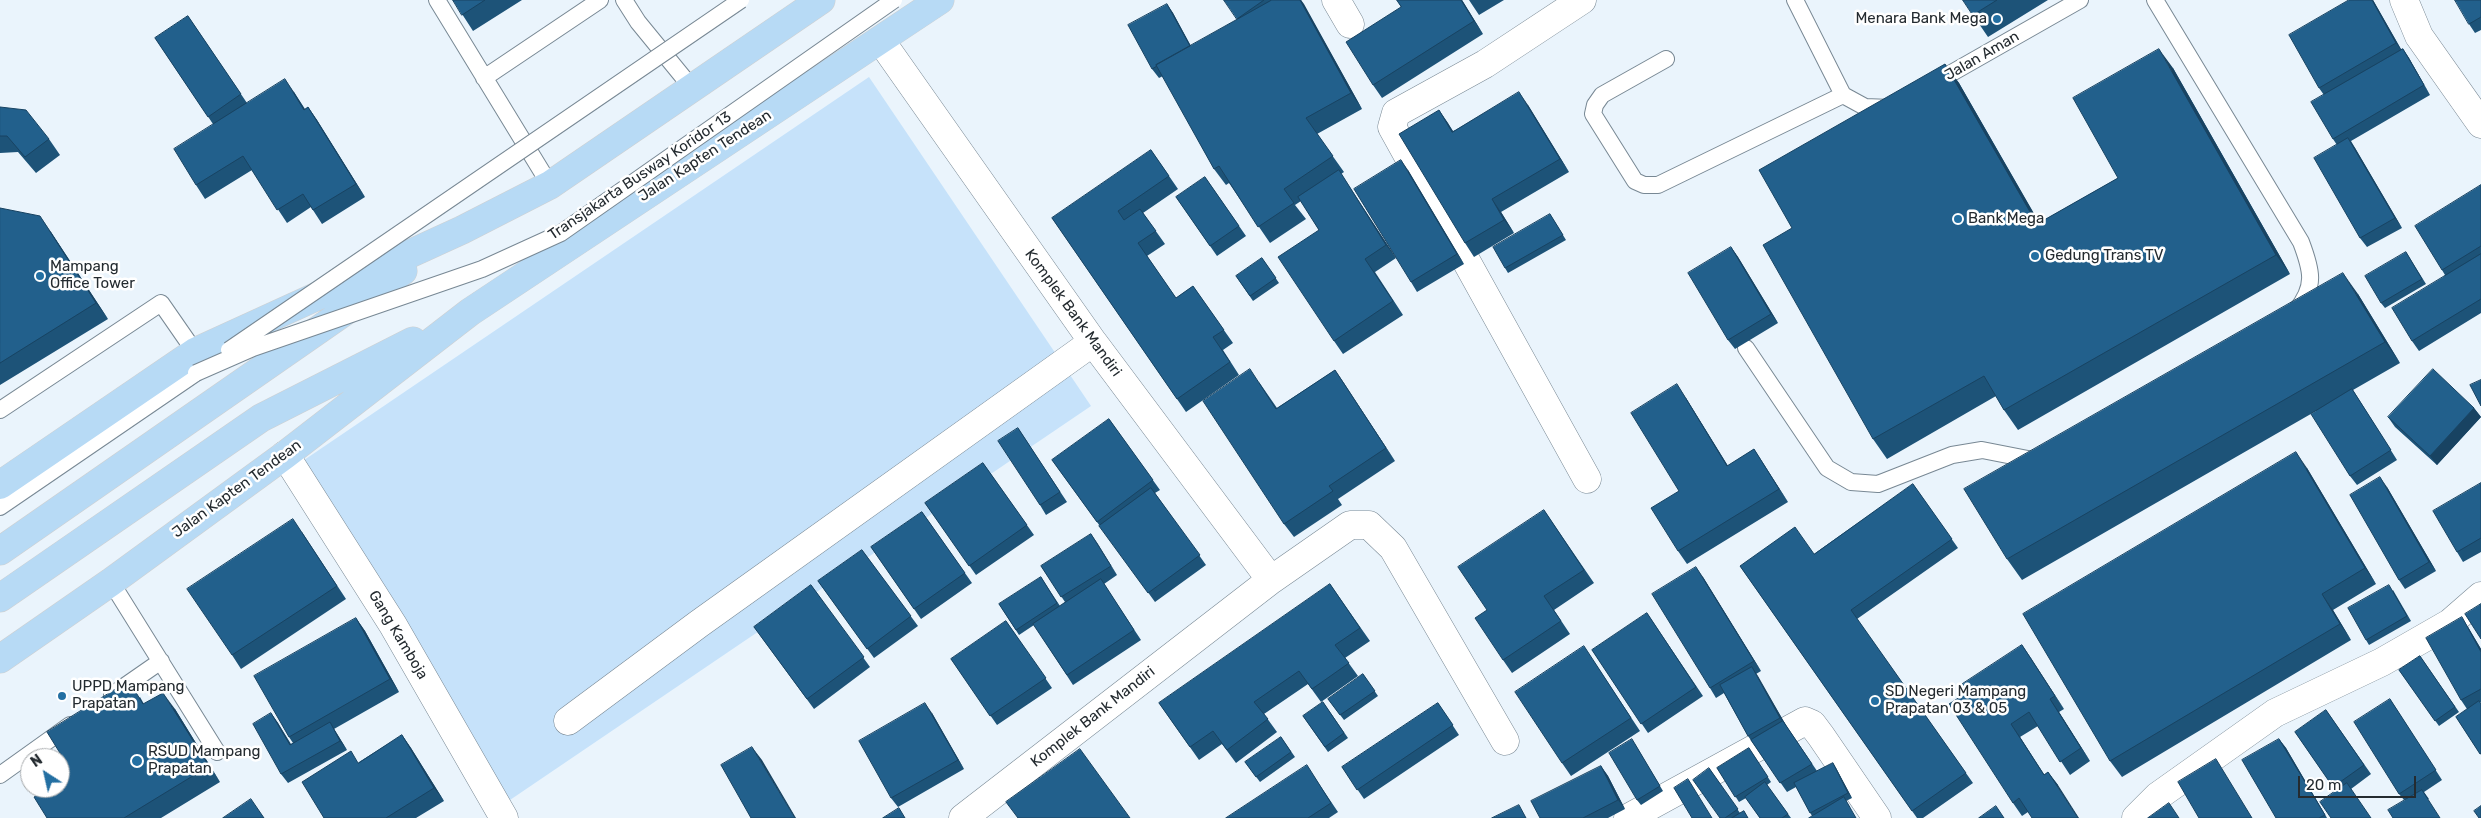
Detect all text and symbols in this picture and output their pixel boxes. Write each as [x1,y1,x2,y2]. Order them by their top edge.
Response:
place label: Menara Bank Mega [1855,10,1987,28]
marker: Menara Bank Mega [1991,13,2003,25]
street label: Jalan Aman [1941,27,2023,85]
street label: Jalan Kapten Tendean [635,106,775,206]
street label: Transjakarta Busway Koridor 13 [545,108,735,244]
place label: Bank Mega [1968,210,2044,228]
marker: Bank Mega [1952,213,1964,225]
street label: Komplek Bank Mandiri [1021,246,1125,380]
place label: Gedung Trans TV [2045,247,2164,265]
marker: Gedung Trans TV [2029,250,2041,262]
place label: Mampang Office Tower [50,258,135,293]
marker: Mampang Office Tower [34,270,46,282]
street label: Jalan Kapten Tendean [169,436,305,542]
street label: Gang Kamboja [364,587,432,683]
street label: Komplek Bank Mandiri [1027,663,1159,771]
place label: UPPD Mampang Prapatan [72,678,185,713]
place label: SD Negeri Mampang Prapatan 03 & 05 [1885,683,2026,718]
marker: UPPD Mampang Prapatan [56,690,68,702]
marker: SD Negeri Mampang Prapatan 03 & 05 [1869,695,1881,707]
place label: RSUD Mampang Prapatan [148,743,260,778]
north arrow [20,748,70,798]
text: N [28,751,46,771]
marker: RSUD Mampang Prapatan [130,754,144,768]
scale bar [2301,766,2418,798]
text: 20 m [2306,776,2341,794]

